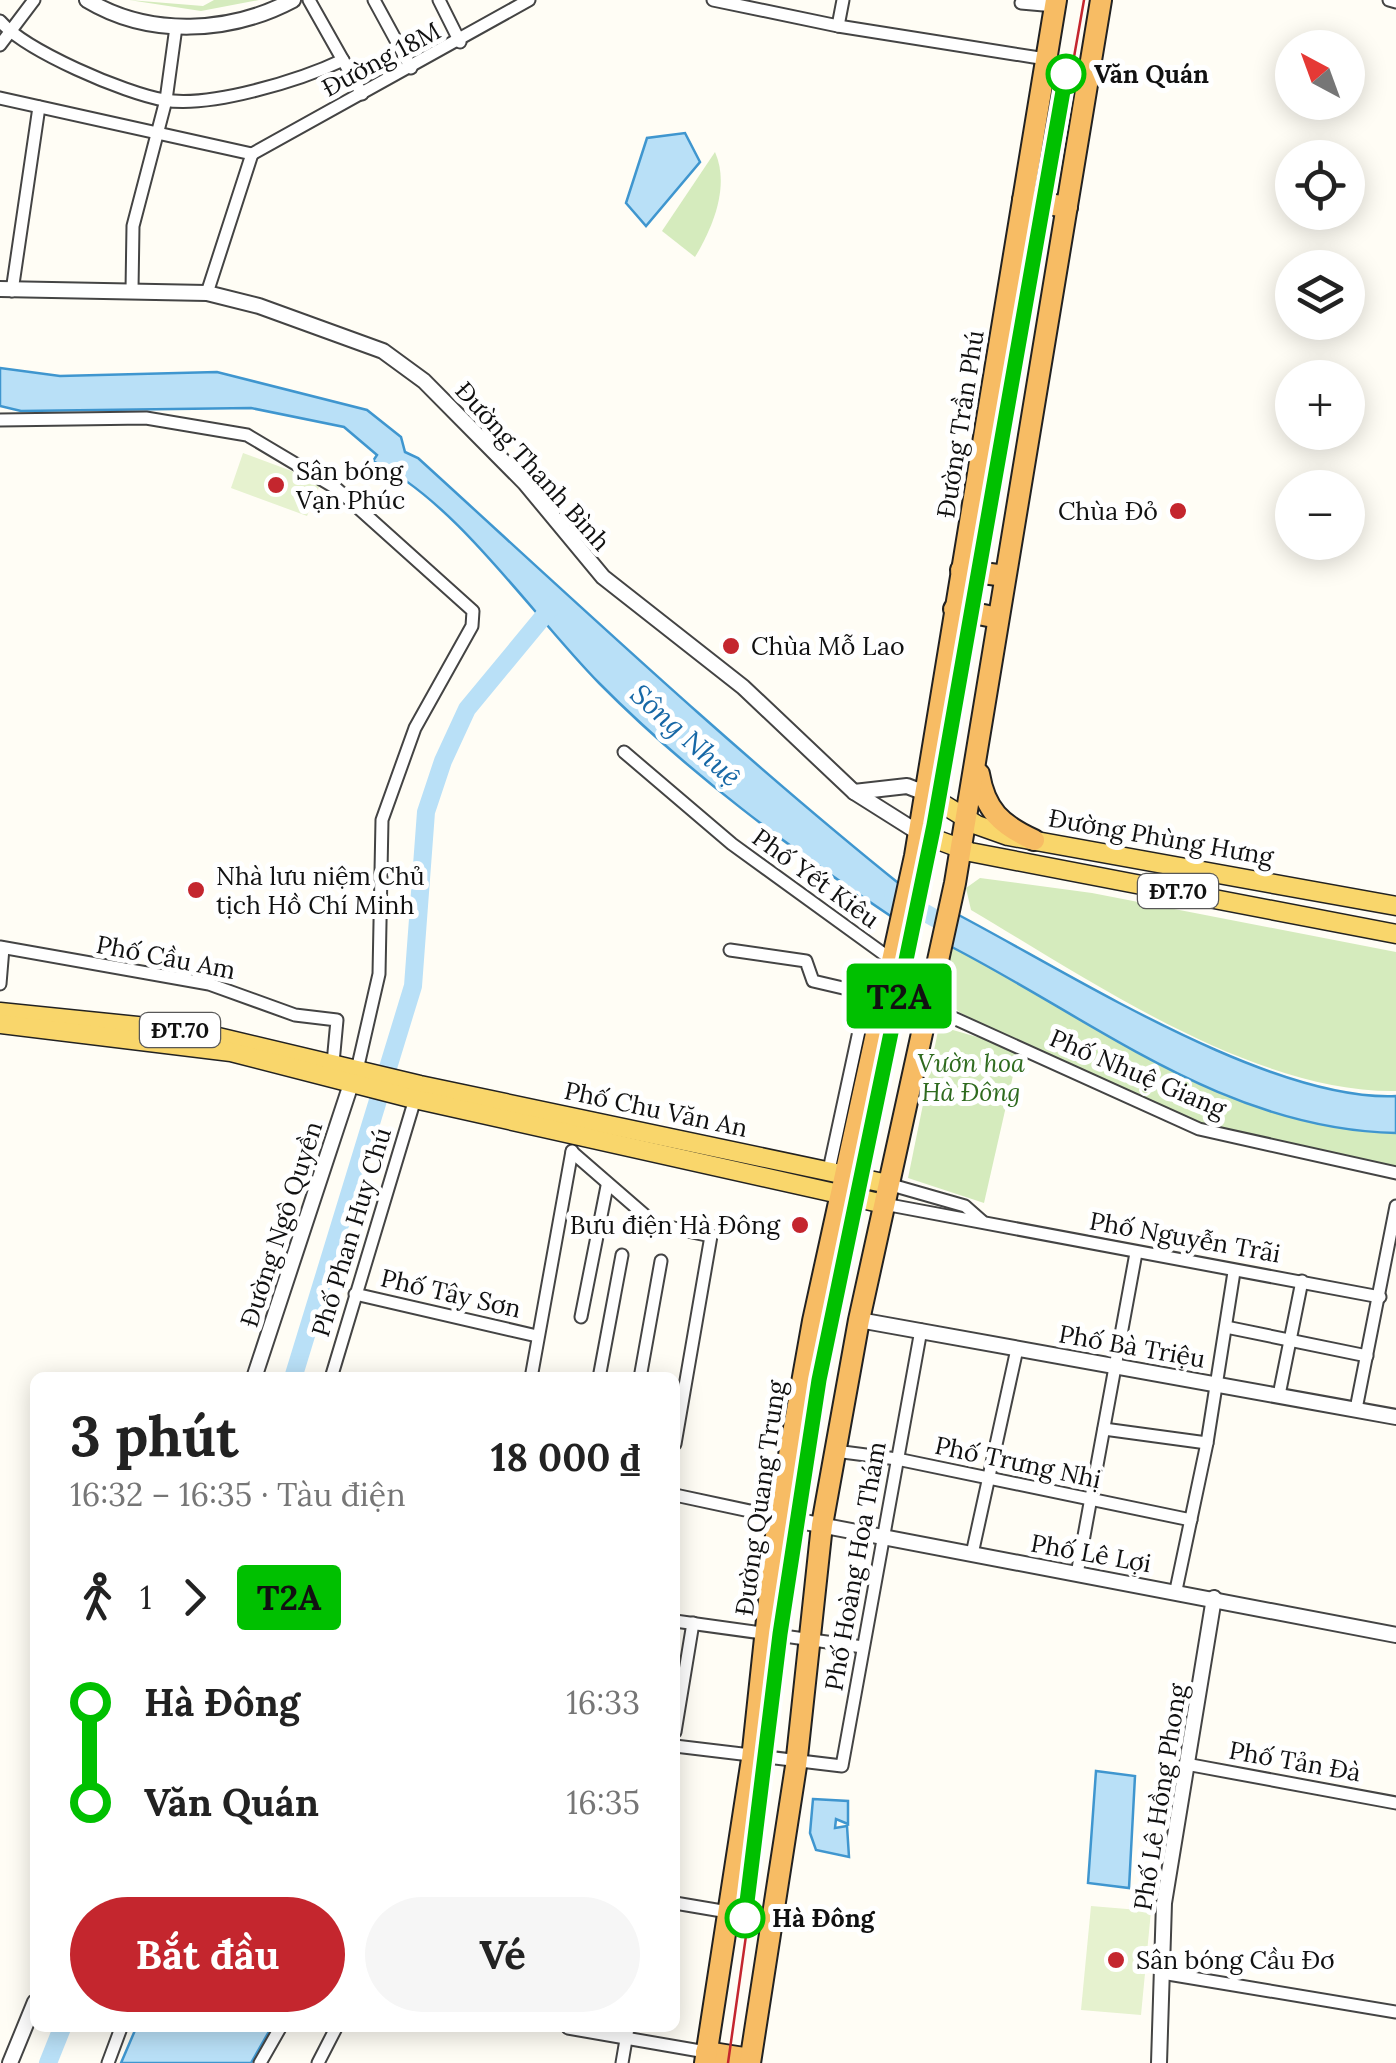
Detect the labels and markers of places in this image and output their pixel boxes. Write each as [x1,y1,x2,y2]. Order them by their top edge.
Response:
marker: Văn Quán [1047,55,1085,93]
place label: Văn Quán [1094,58,1209,90]
place label: Sân bóng Vạn Phúc [295,455,405,516]
marker: Sân bóng Vạn Phúc [265,474,287,496]
place label: Chùa Đỏ [1058,495,1158,527]
marker: Chùa Đỏ [1167,500,1189,522]
place label: Chùa Mỗ Lao [751,630,905,662]
marker: Chùa Mỗ Lao [720,635,742,657]
place label: Nhà lưu niệm Chủ tịch Hồ Chí Minh [216,860,425,921]
marker: Nhà lưu niệm Chủ tịch Hồ Chí Minh [185,879,207,901]
place label: Bưu điện Hà Đông [570,1209,781,1241]
marker: Bưu điện Hà Đông [789,1214,811,1236]
marker: Hà Đông [726,1899,764,1937]
place label: Hà Đông [772,1902,876,1934]
place label: Sân bóng Cầu Đơ [1136,1944,1335,1976]
marker: Sân bóng Cầu Đơ [1105,1949,1127,1971]

